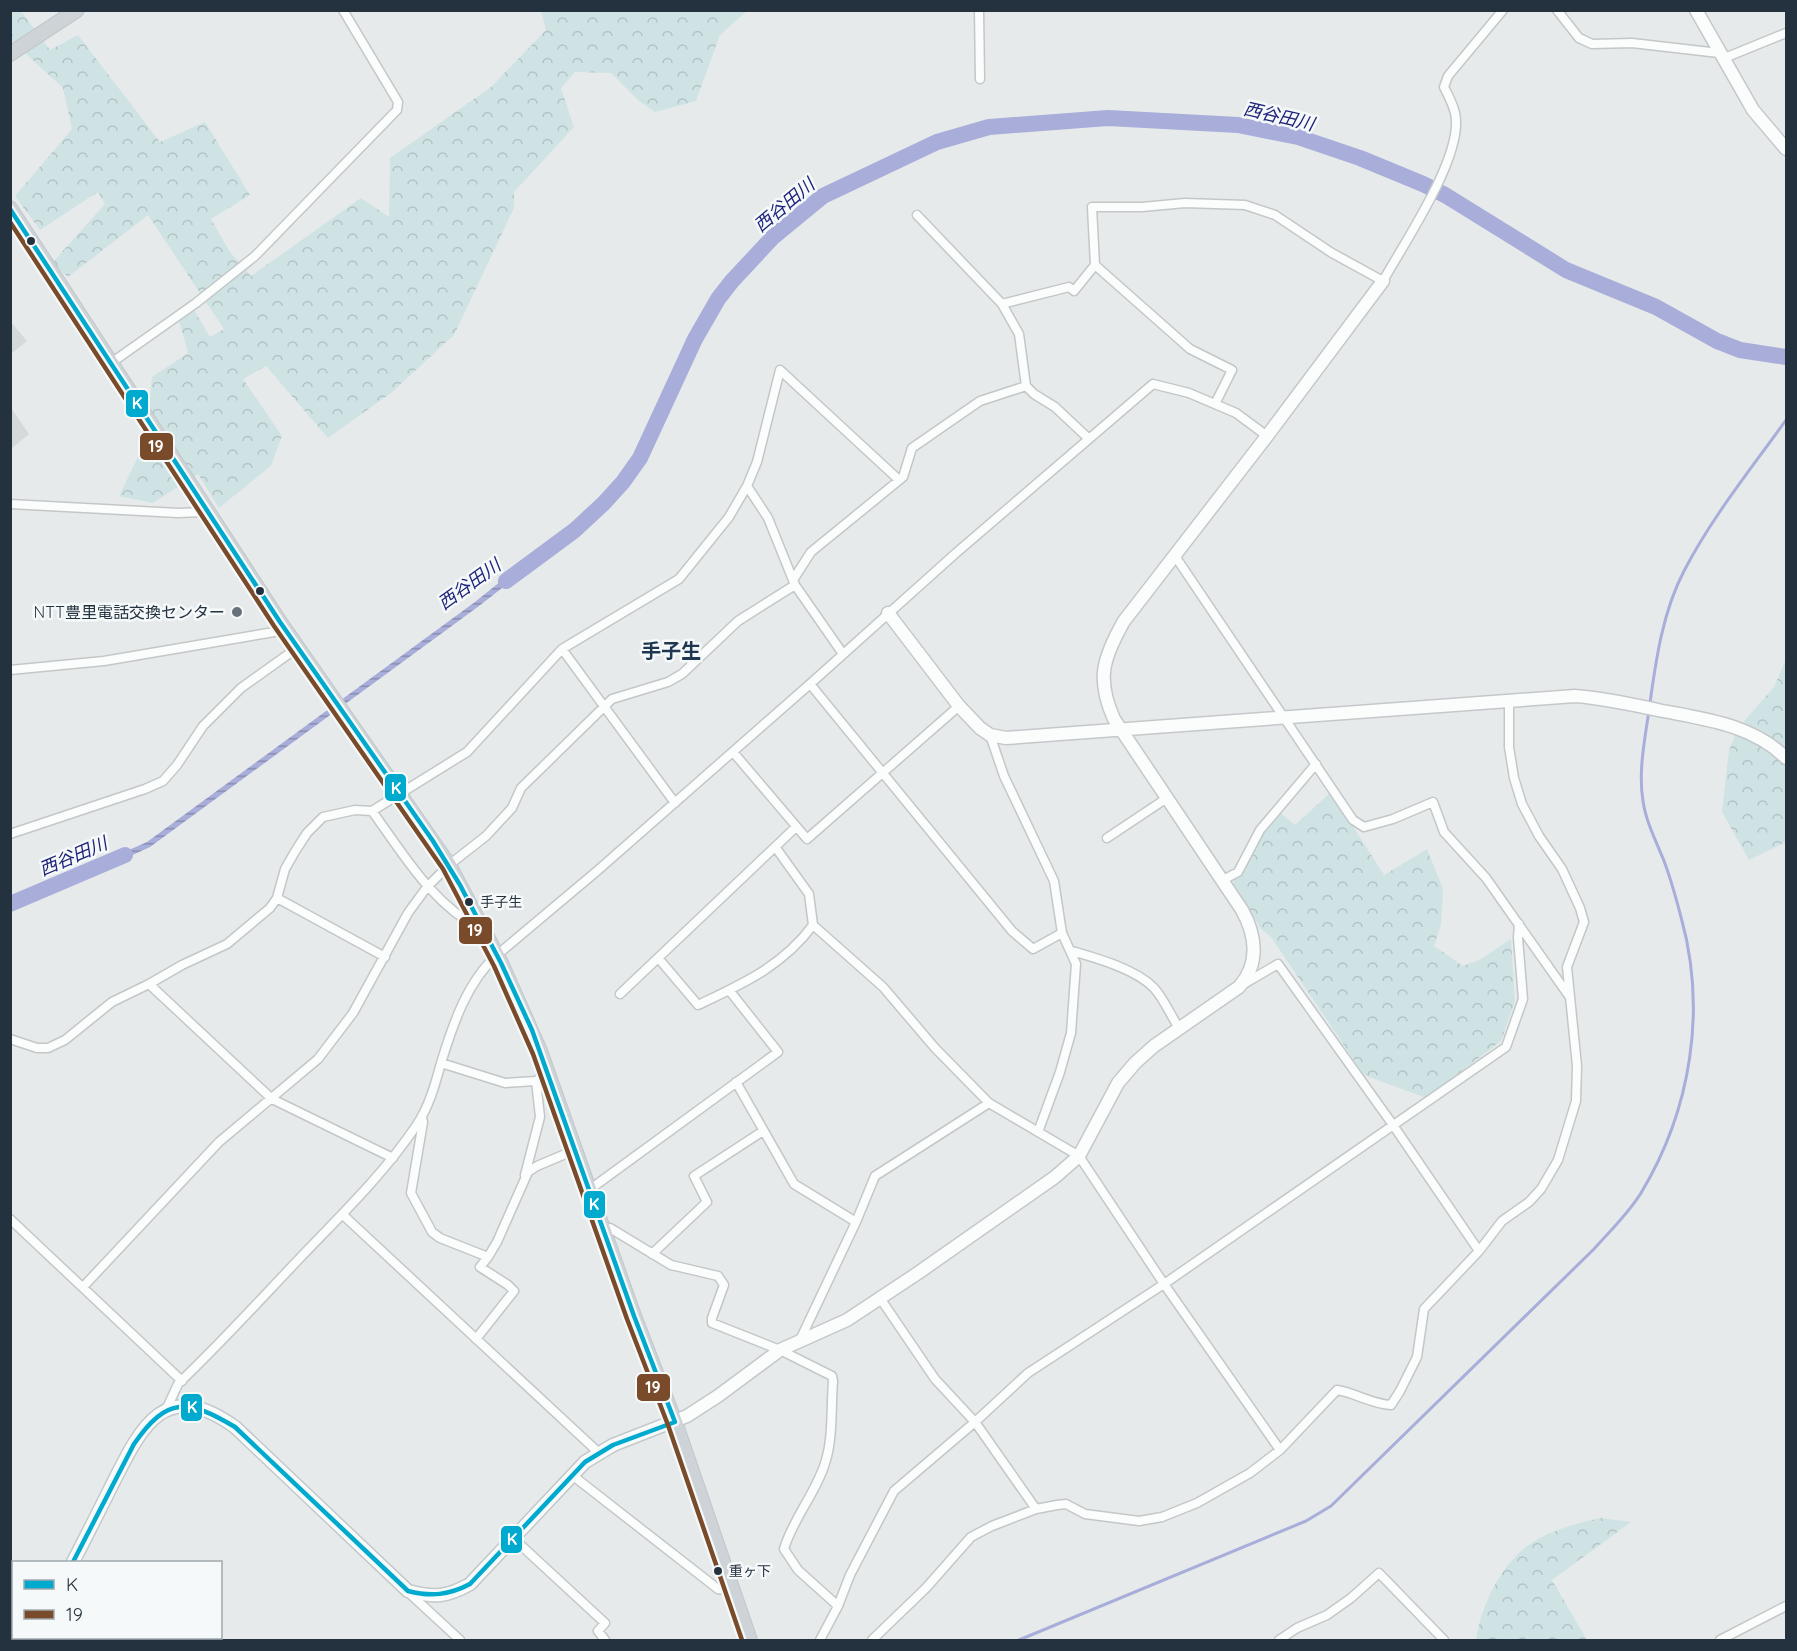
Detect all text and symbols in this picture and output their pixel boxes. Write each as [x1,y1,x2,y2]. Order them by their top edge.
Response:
water label: 西谷田川 [1241,97,1319,136]
water label: 西谷田川 [749,172,821,237]
unlabelled marker [25,235,37,247]
line badge: K [125,389,149,418]
text: K [132,393,142,413]
line badge: 19 [139,432,174,461]
text: 19 [148,436,164,456]
water label: 西谷田川 [433,552,507,614]
unlabelled marker [254,585,266,597]
place label: NTT豊里電話交換センター [34,602,225,622]
marker: NTT豊里電話交換センター [230,605,244,619]
district label: 手子生 [641,638,701,663]
line badge: K [384,773,407,802]
text: K [391,778,401,798]
water label: 西谷田川 [35,831,112,881]
place label: 手子生 [480,893,522,911]
marker: 手子生 [463,896,475,908]
line badge: 19 [458,916,493,945]
text: 19 [467,920,483,940]
line badge: K [583,1190,606,1219]
text: K [589,1194,599,1214]
line badge: 19 [636,1373,671,1402]
text: 19 [645,1377,661,1397]
line badge: K [180,1393,203,1422]
text: K [187,1397,197,1417]
line badge: K [500,1525,523,1554]
text: K [507,1529,517,1549]
legend [12,1561,222,1639]
place label: 重ヶ下 [729,1562,771,1580]
marker: 重ヶ下 [712,1565,724,1577]
text: K [66,1573,78,1596]
text: 19 [66,1603,83,1626]

